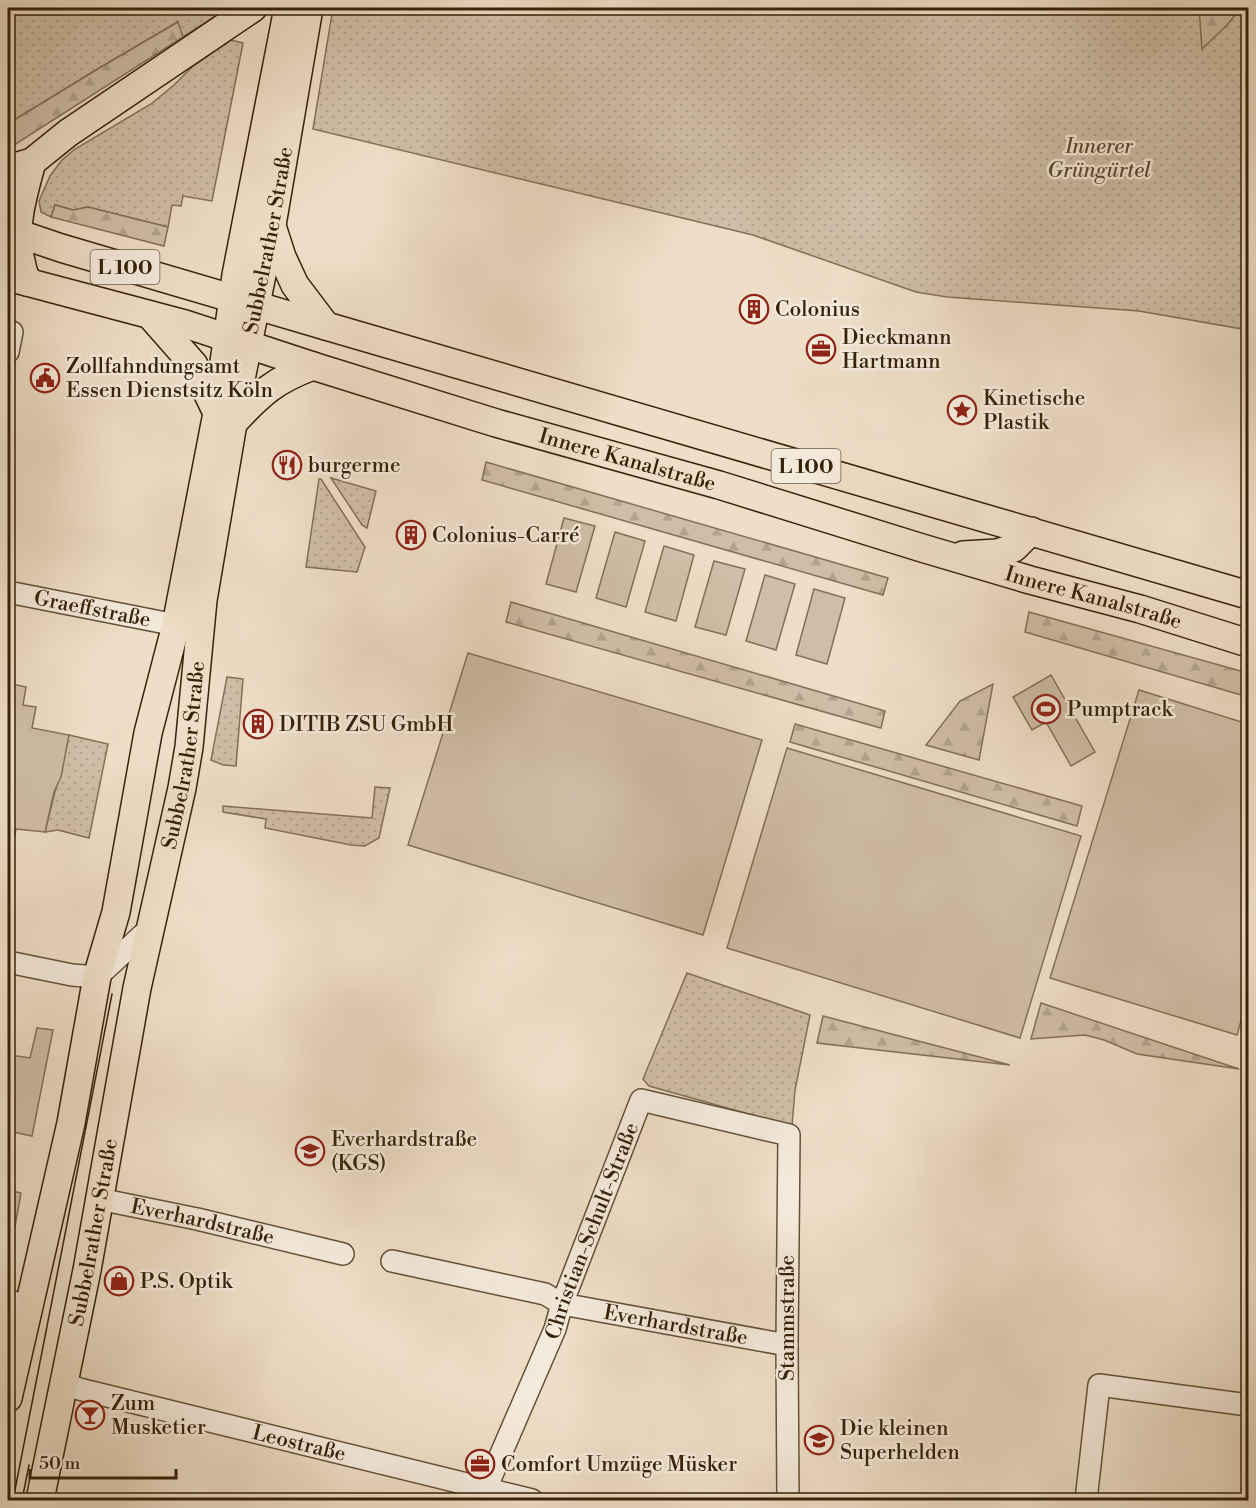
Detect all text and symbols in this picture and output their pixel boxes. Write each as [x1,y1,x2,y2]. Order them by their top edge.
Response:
park label: Innerer Grüngürtel [1047,134,1151,184]
street label: Subbelrather Straße [238,145,299,336]
road number: L 100 [90,250,160,284]
building icon: Colonius [738,293,770,325]
place label: Colonius [775,297,860,323]
place label: Dieckmann Hartmann [842,325,952,375]
office icon: Dieckmann Hartmann [805,333,837,365]
place label: Zollfahndungsamt Essen Dienstsitz Köln [66,354,273,404]
public building icon: Zollfahndungsamt Essen Dienstsitz Köln [29,362,61,394]
place label: Kinetische Plastik [983,386,1085,436]
place icon: Kinetische Plastik [946,394,978,426]
street label: Innere Kanalstraße [536,424,719,497]
restaurant icon: burgerme [271,449,303,481]
road number: L 100 [772,449,840,483]
place label: burgerme [308,453,401,479]
building icon: Colonius-Carré [395,519,427,551]
place label: Colonius-Carré [432,523,580,549]
street label: Innere Kanalstraße [1002,561,1185,635]
street label: Graeffstraße [32,585,153,634]
street label: Subbelrather Straße [157,660,211,852]
sports icon: Pumptrack [1030,693,1062,725]
place label: Pumptrack [1067,697,1174,723]
building icon: DITIB ZSU GmbH [242,708,274,740]
place label: DITIB ZSU GmbH [279,712,453,738]
street label: Christian-Schult-Straße [540,1119,645,1344]
place label: Everhardstraße (KGS) [331,1127,477,1177]
school or university icon: Everhardstraße (KGS) [294,1135,326,1167]
street label: Subbelrather Straße [64,1137,124,1329]
street label: Everhardstraße [128,1194,277,1251]
street label: Stammstraße [775,1255,801,1381]
shop icon: P.S. Optik [103,1265,135,1297]
place label: P.S. Optik [140,1269,233,1295]
street label: Everhardstraße [601,1300,750,1352]
place label: Zum Musketier [111,1391,206,1441]
bar icon: Zum Musketier [74,1399,106,1431]
place label: Die kleinen Superhelden [840,1416,960,1466]
street label: Leostraße [250,1420,348,1468]
school or university icon: Die kleinen Superhelden [803,1424,835,1456]
scale bar [30,1442,176,1480]
office icon: Comfort Umzüge Müsker [464,1448,496,1480]
text: 50 m [39,1452,81,1475]
place label: Comfort Umzüge Müsker [501,1452,737,1478]

